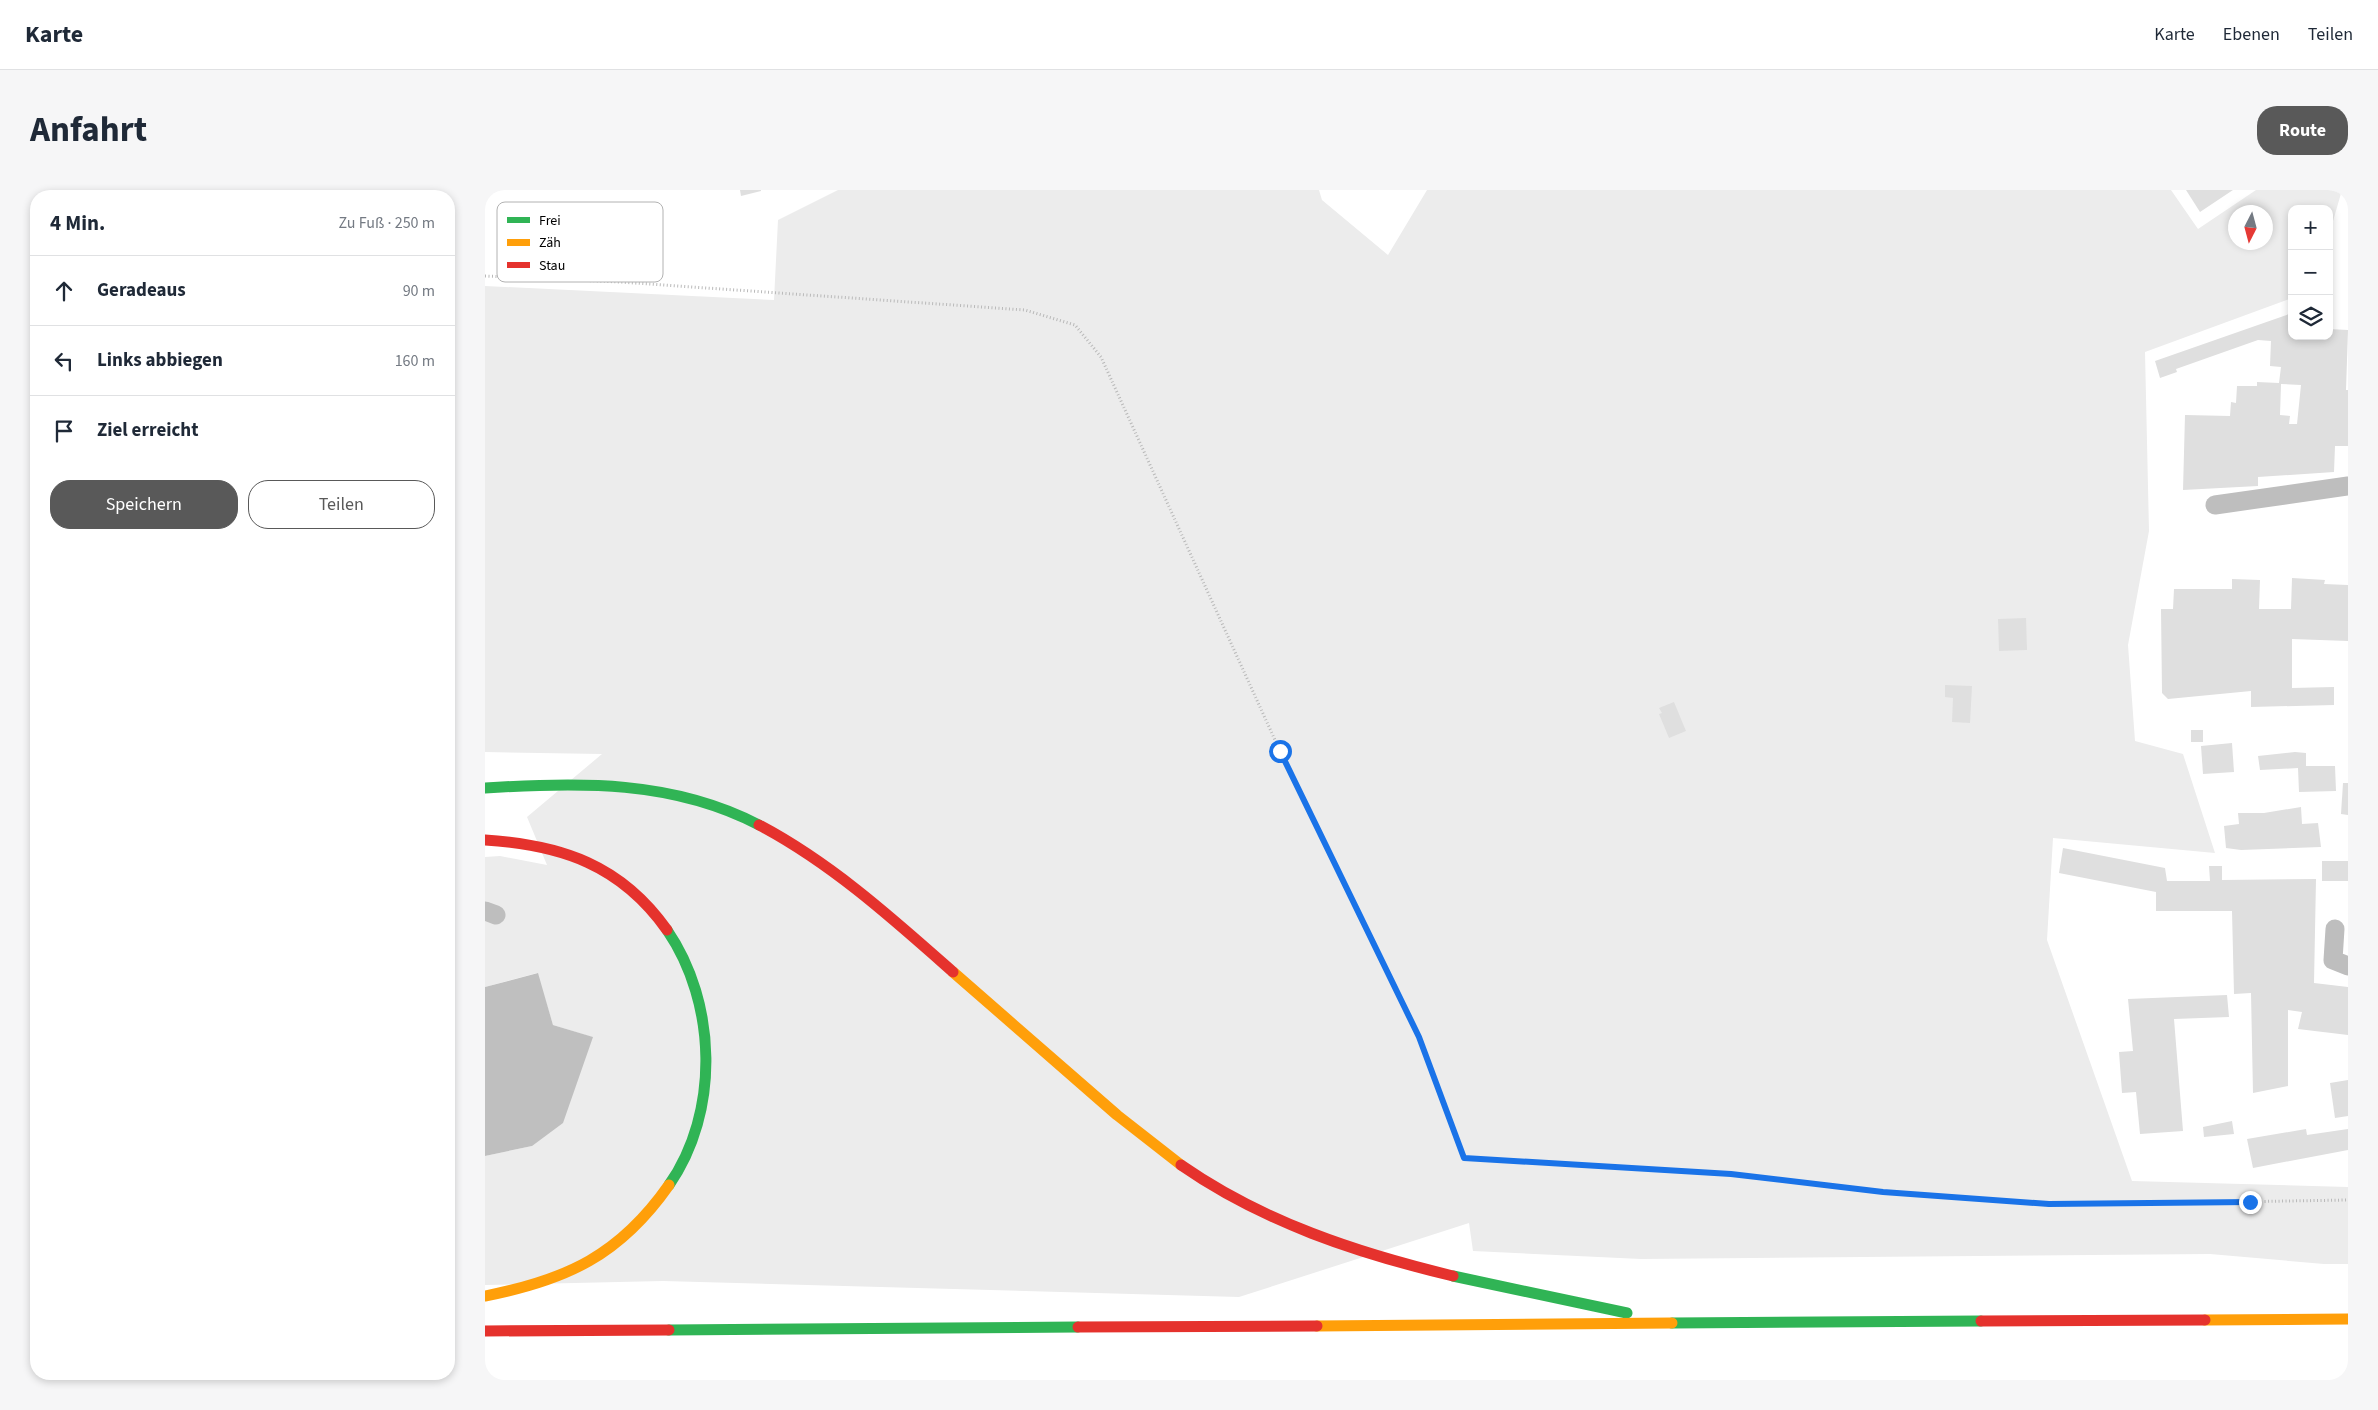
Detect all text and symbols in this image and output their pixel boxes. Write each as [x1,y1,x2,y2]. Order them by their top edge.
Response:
text: Karte [25,17,83,52]
text: Karte [2154,22,2195,47]
text: Ebenen [2223,22,2280,47]
text: Teilen [2308,22,2353,47]
text: Anfahrt [30,105,147,155]
button: Route [2257,106,2348,155]
legend [497,202,663,282]
north arrow [2228,205,2273,250]
map controls [2288,205,2333,340]
button: + [2288,205,2333,250]
text: 4 Min. [50,208,105,238]
text: Frei [539,211,561,231]
text: Zu Fuß · 250 m [339,212,435,234]
text: Zäh [539,233,561,253]
button: − [2288,250,2333,295]
text: Stau [539,256,565,276]
icon: ahead [50,277,78,305]
text: Geradeaus [97,277,186,304]
text: 90 m [403,280,435,302]
button: layers [2288,295,2333,340]
icon: left [50,347,78,375]
text: Links abbiegen [97,347,223,374]
text: 160 m [395,350,435,372]
icon: arrive [50,417,78,445]
text: Ziel erreicht [97,417,198,444]
button: Speichern [50,480,238,529]
button: Teilen [248,480,435,529]
route start [1269,740,1292,763]
route end [2239,1191,2262,1214]

